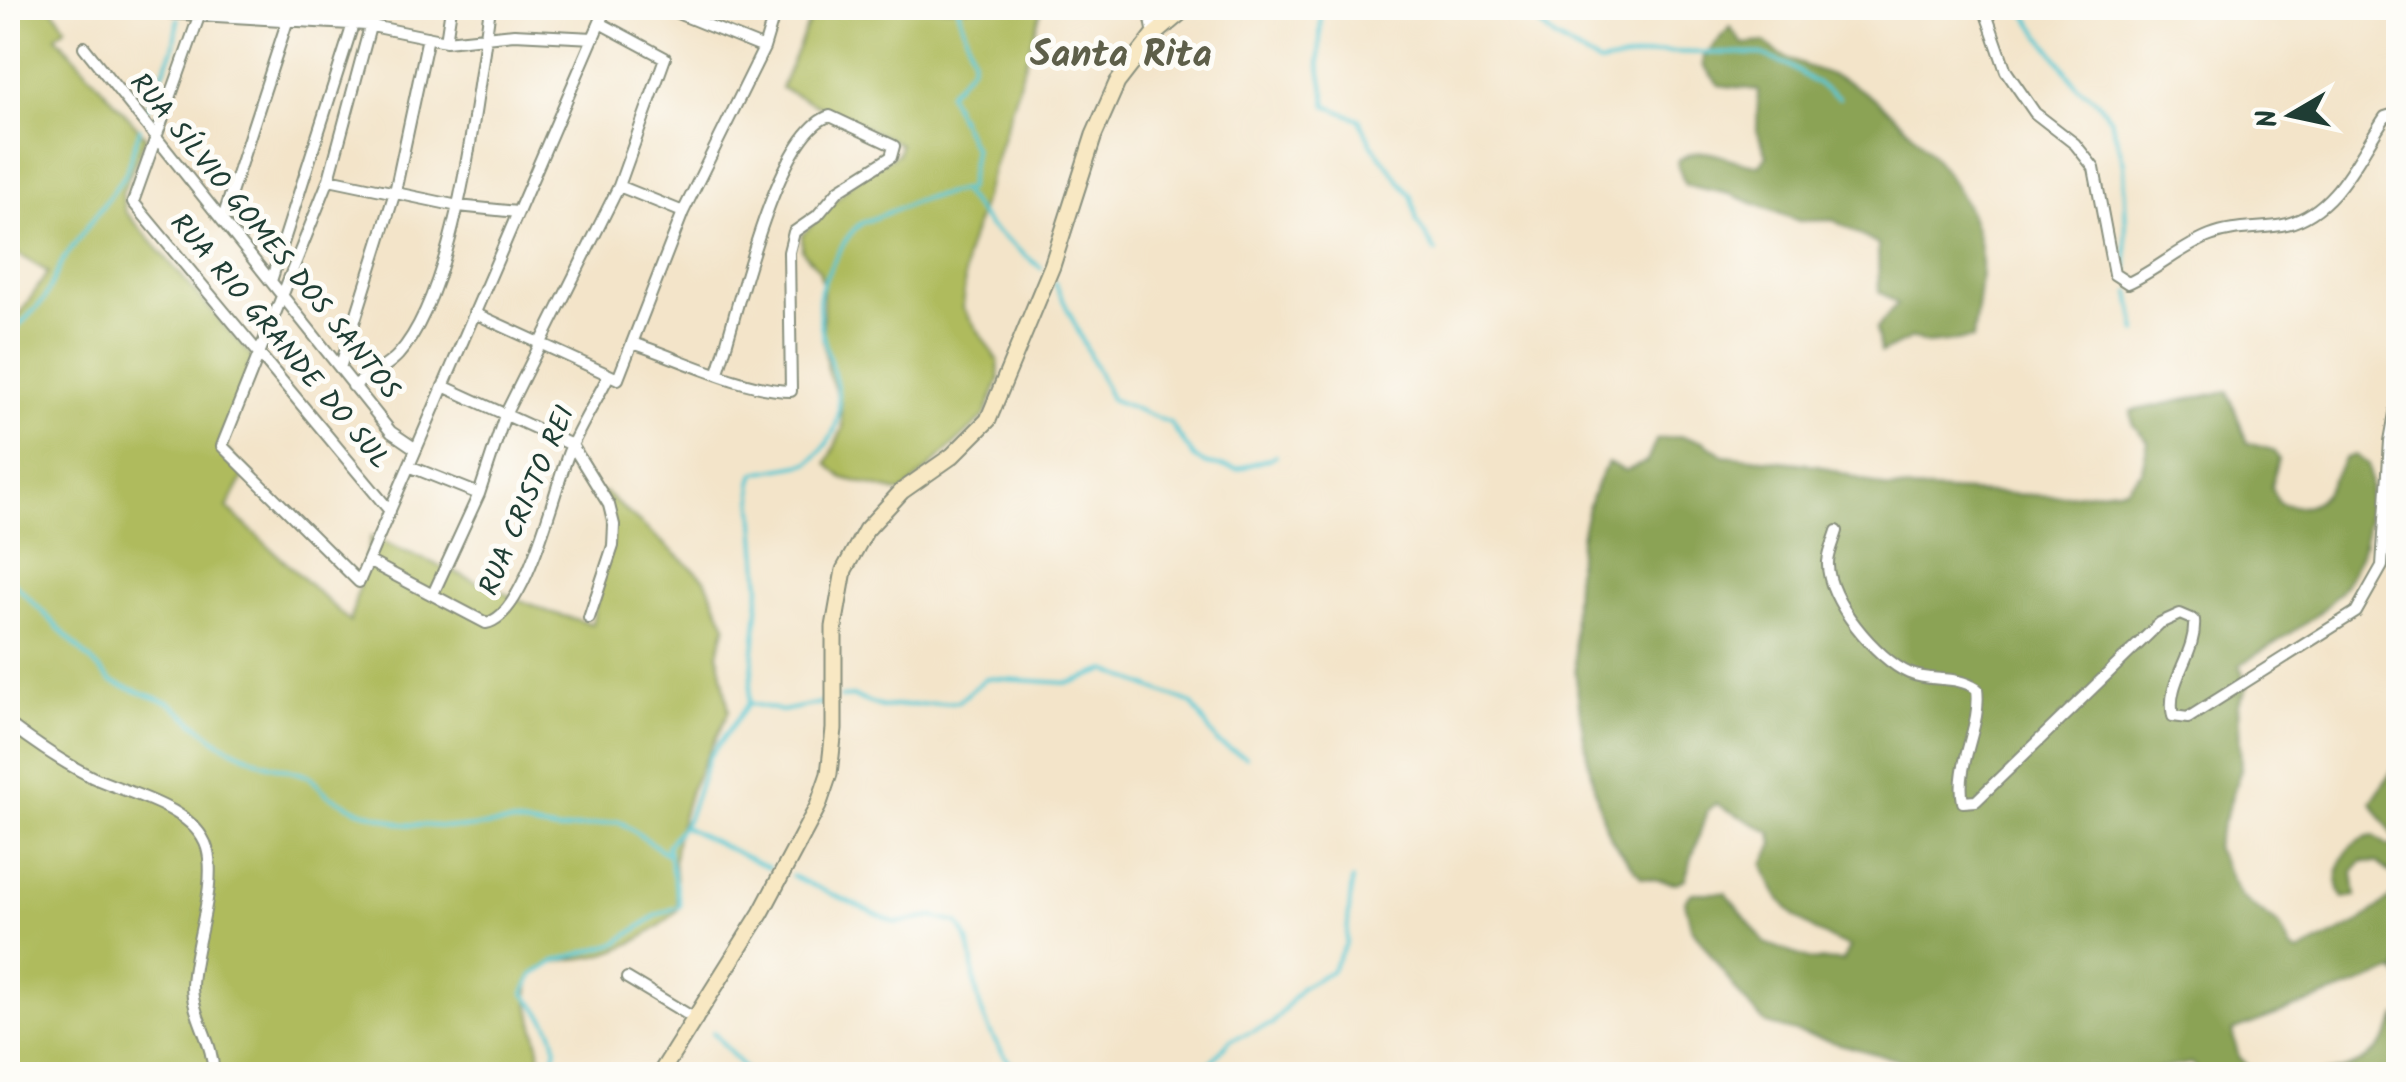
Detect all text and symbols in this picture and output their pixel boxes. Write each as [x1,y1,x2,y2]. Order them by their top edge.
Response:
district label: Santa Rita [1030,26,1212,86]
street label: RUA SÍLVIO GOMES DOS SANTOS [117,63,411,411]
north arrow [2241,65,2341,165]
text: N [2245,106,2292,131]
street label: RUA RIO GRANDE DO SUL [158,204,400,480]
street label: RUA CRISTO REI [468,399,588,603]

